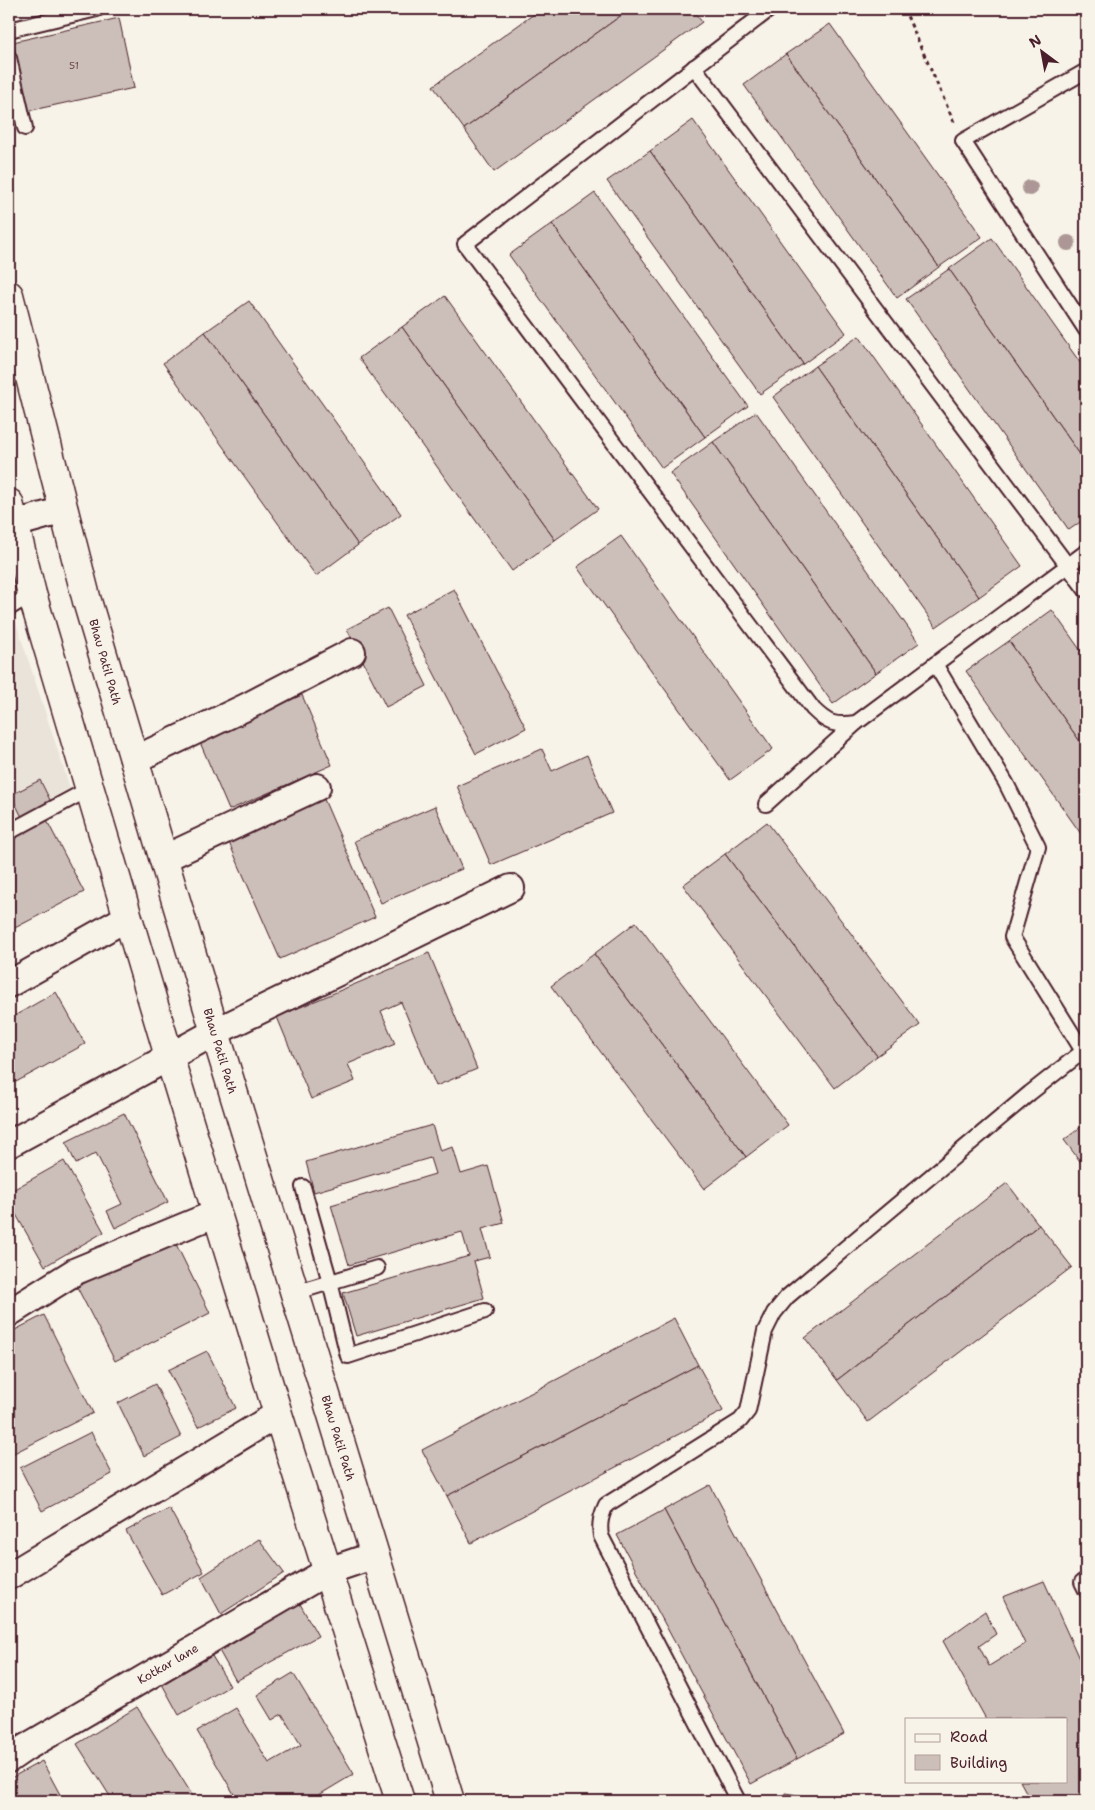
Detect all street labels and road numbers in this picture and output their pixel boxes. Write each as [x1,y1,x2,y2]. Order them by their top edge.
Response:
street label: Bhau Patil Path [85,617,125,707]
street label: Bhau Patil Path [199,1006,241,1096]
street label: Bhau Patil Path [317,1393,359,1483]
street label: Kotkar lane [134,1640,202,1688]

